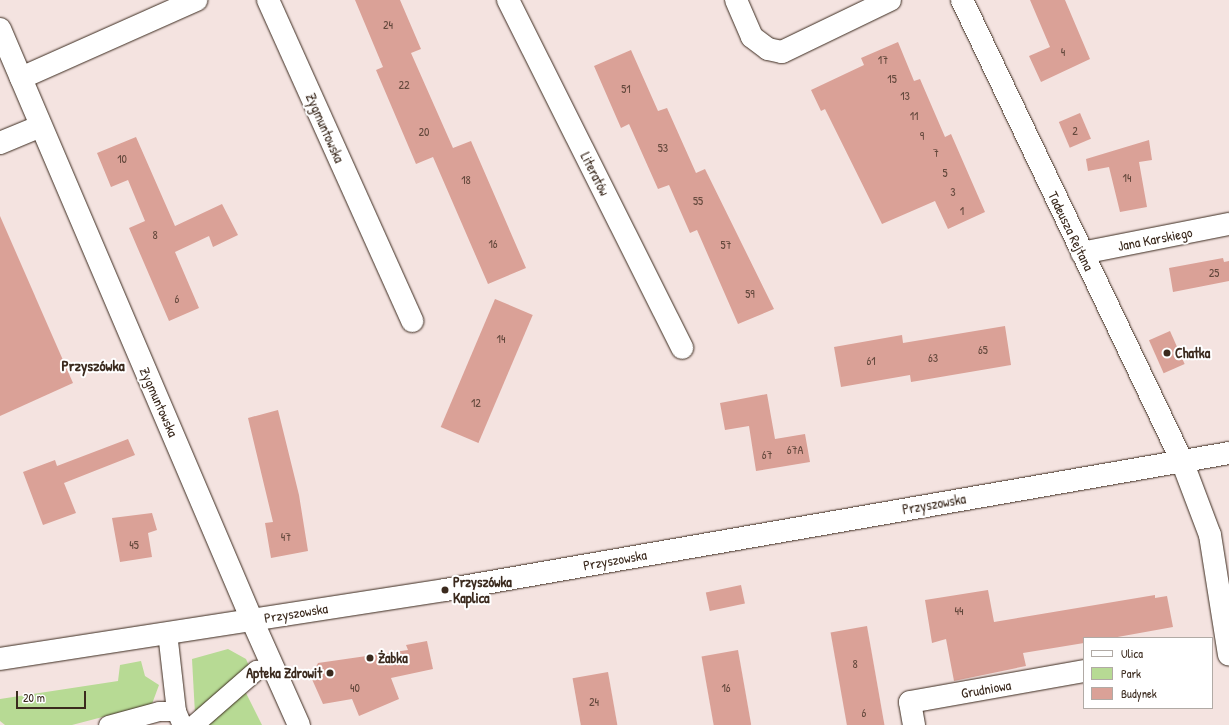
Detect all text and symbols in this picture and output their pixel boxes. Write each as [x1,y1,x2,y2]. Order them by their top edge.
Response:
house number: 24 [383,18,393,32]
house number: 4 [1061,45,1065,59]
house number: 17 [878,53,888,67]
house number: 15 [887,72,897,86]
house number: 22 [398,78,410,92]
house number: 51 [621,82,631,96]
house number: 13 [900,89,910,103]
street label: Zygmuntowska [302,91,348,165]
house number: 11 [910,109,918,123]
house number: 2 [1072,124,1078,138]
house number: 20 [419,125,429,139]
house number: 9 [920,129,924,143]
house number: 53 [658,141,668,155]
house number: 7 [933,146,939,160]
street label: Literatów [577,149,613,199]
house number: 10 [117,152,127,166]
house number: 5 [942,166,948,180]
house number: 14 [1123,171,1131,185]
house number: 18 [461,173,471,187]
house number: 3 [950,185,956,199]
street label: Tadeusza Rejtana [1045,189,1097,273]
house number: 55 [693,194,703,208]
house number: 1 [960,204,964,218]
street label: Jana Karskiego [1116,224,1194,254]
house number: 8 [152,228,158,242]
house number: 16 [488,237,498,251]
house number: 57 [720,238,732,252]
house number: 25 [1209,266,1219,280]
house number: 59 [745,287,755,301]
house number: 6 [175,292,179,306]
house number: 14 [497,332,505,346]
house number: 65 [978,343,988,357]
place label: Chatka [1175,345,1210,361]
marker: Chatka [1162,348,1172,358]
house number: 63 [928,351,938,365]
house number: 61 [866,354,876,368]
district label: Przyszówka [61,357,125,375]
street label: Zygmuntowska [136,365,182,439]
house number: 12 [471,396,481,410]
house number: 67A [787,443,803,457]
house number: 67 [762,448,772,462]
street label: Przyszowska [901,490,967,518]
house number: 47 [281,530,291,544]
house number: 45 [129,538,139,552]
street label: Przyszowska [582,546,648,574]
place label: Przyszówka Kaplica [453,574,512,606]
marker: Przyszówka Kaplica [440,585,450,595]
street label: Przyszowska [263,600,329,626]
house number: 44 [955,604,963,618]
legend [1083,637,1213,709]
text: Ulica [1121,645,1143,662]
place label: Żabka [378,650,408,666]
marker: Żabka [365,653,375,663]
house number: 8 [852,657,858,671]
place label: Apteka Zdrowit [246,665,322,681]
text: Park [1121,665,1141,682]
marker: Apteka Zdrowit [325,668,335,678]
street label: Grudniowa [960,676,1012,702]
house number: 40 [350,681,360,695]
house number: 16 [721,681,731,695]
scale bar [18,683,88,709]
text: Budynek [1121,685,1157,702]
text: 20 m [23,689,45,706]
house number: 24 [589,695,599,709]
house number: 6 [862,706,866,720]

